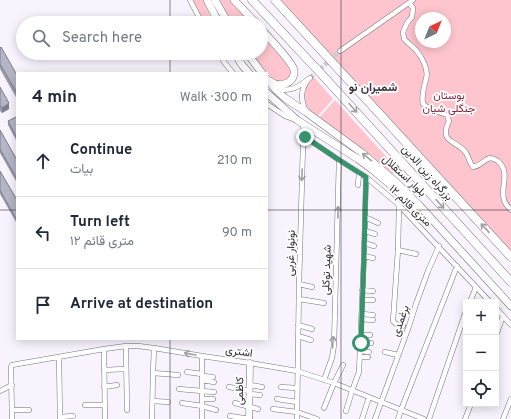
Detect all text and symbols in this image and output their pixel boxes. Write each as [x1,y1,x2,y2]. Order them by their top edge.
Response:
north arrow [415,12,451,48]
search box [16,16,268,60]
icon: search [30,27,52,49]
text: Search here [62,29,142,48]
district label: شمیران نو [349,80,398,96]
text: 4 min [32,87,77,109]
park label: بوستان جنگلی شیان [423,89,475,116]
text: Walk · 300 m [180,90,252,106]
one-way arrow [348,103,357,113]
route end [296,128,314,146]
text: Continue [70,141,132,160]
street label: بزرگراه زین الدین [398,142,456,204]
icon: ahead [32,150,54,172]
street label: بلوار استقلال [379,152,429,200]
text: 210 m [217,153,252,169]
one-way arrow [362,153,373,161]
text: بیات [70,162,93,178]
one-way arrow [298,168,306,181]
street label: ۱۲ متری قائم [386,182,434,230]
one-way arrow [435,199,445,209]
one-way arrow [334,206,341,219]
text: Turn left [70,213,130,232]
icon: left [32,222,54,244]
one-way arrow [480,223,489,233]
text: 90 m [222,225,252,241]
street label: نونوار غربی [283,230,299,276]
text: ۱۲ متری قائم [70,234,134,250]
street label: شهید توکلی [319,244,335,295]
icon: arrive [32,294,54,316]
text: Arrive at destination [70,295,213,314]
map controls [463,299,499,407]
button: + [463,299,499,335]
street label: برغمدی [389,303,413,339]
route start [352,334,370,352]
button: − [463,335,499,371]
one-way arrow [330,336,337,349]
street label: اشتری [225,343,253,361]
one-way arrow [184,350,197,358]
button: locate [463,371,499,407]
street label: کاظمی [233,376,247,405]

